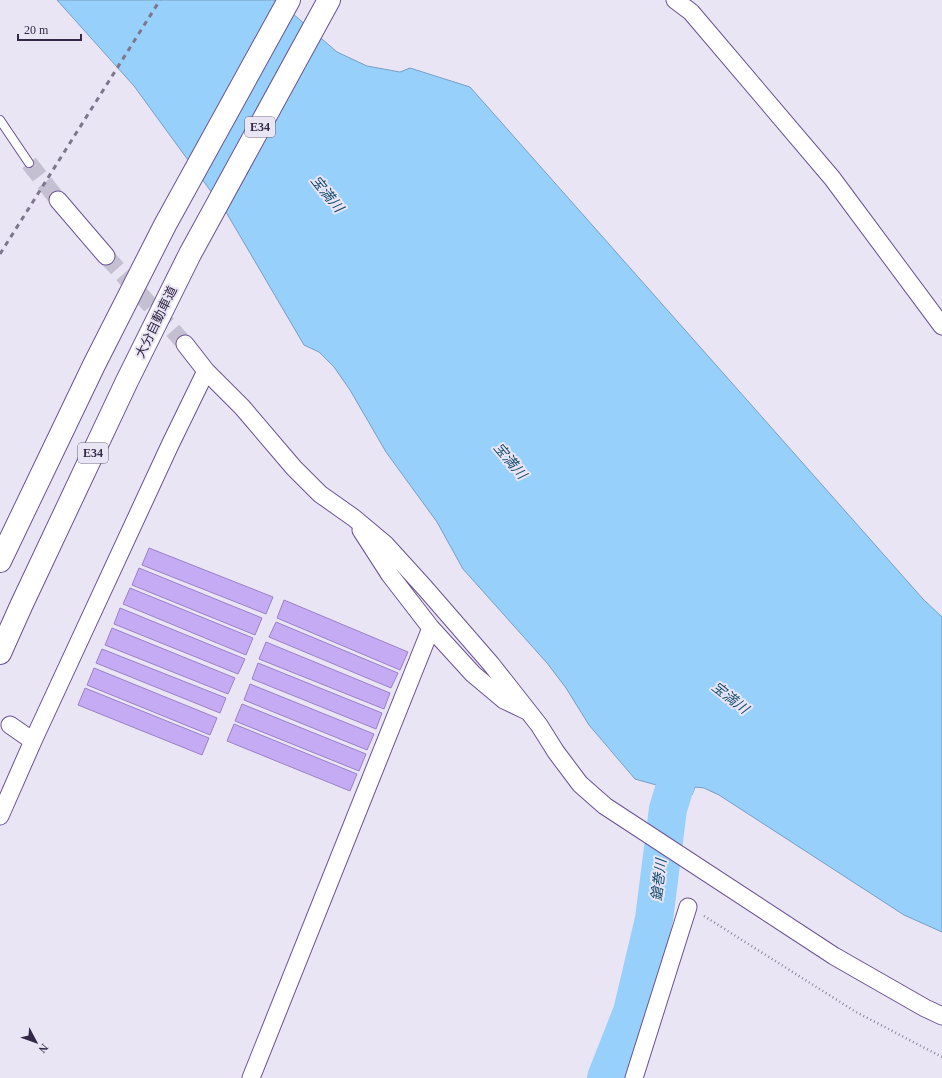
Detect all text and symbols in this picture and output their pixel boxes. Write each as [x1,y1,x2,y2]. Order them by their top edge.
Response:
scale bar [18,16,81,42]
text: 20 m [24,23,49,37]
road number: E34 [245,117,275,137]
water label: 宝満川 [308,173,347,217]
street label: 大分自動車道 [132,284,180,360]
water label: 宝満川 [491,440,531,483]
road number: E34 [78,443,108,463]
water label: 宝満川 [709,679,753,718]
water label: 鎗巻川 [649,856,669,902]
north arrow [16,1022,56,1062]
text: N [36,1042,51,1056]

